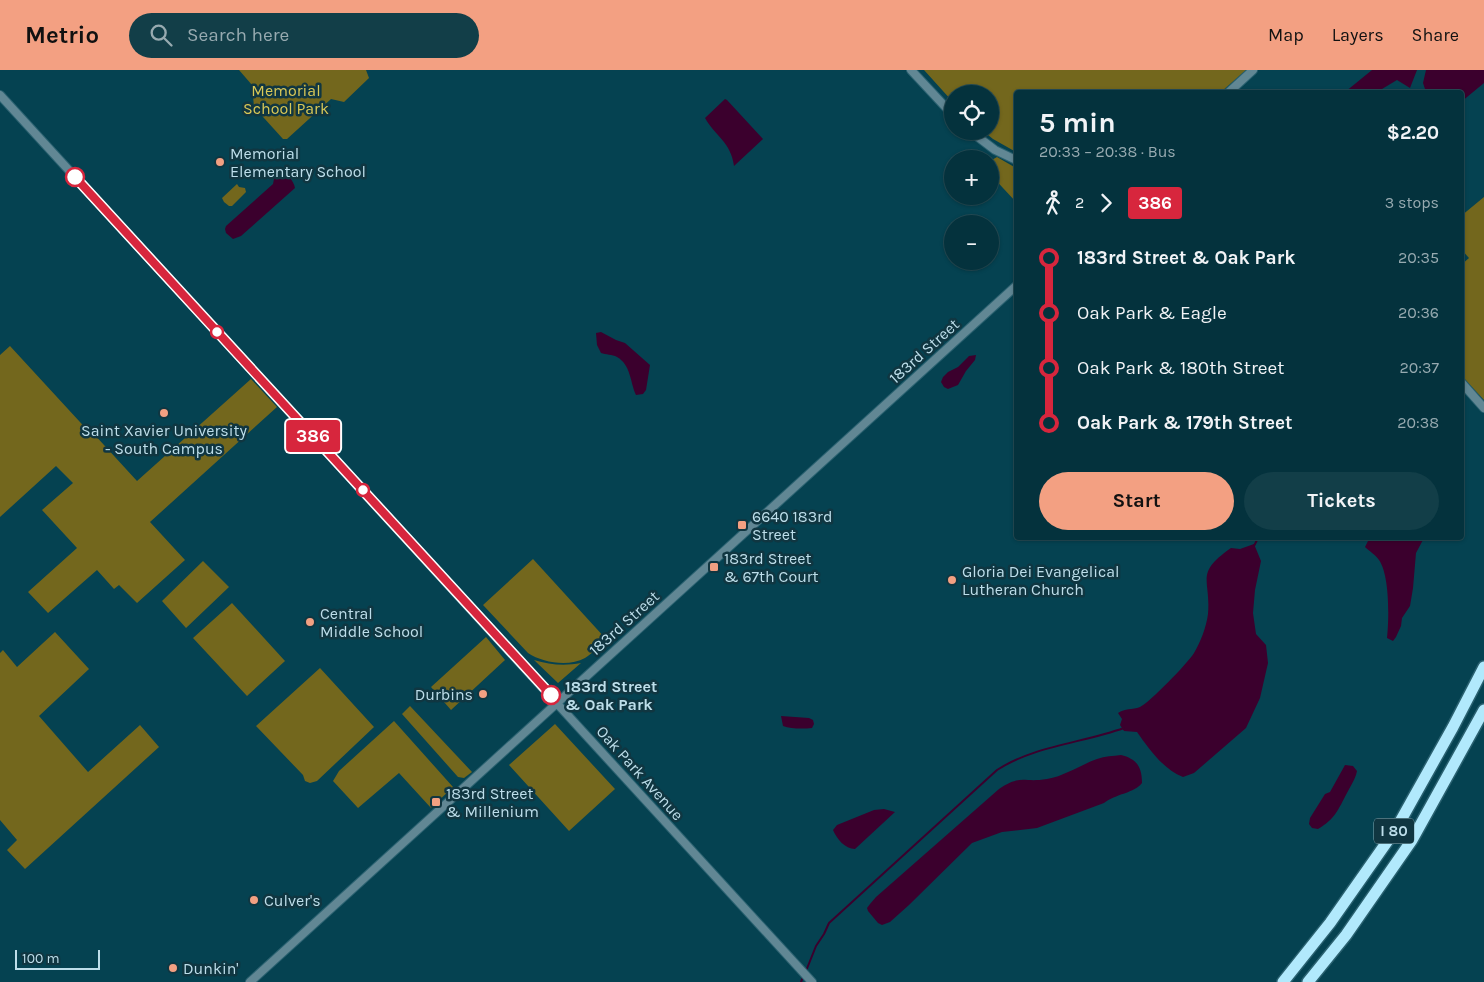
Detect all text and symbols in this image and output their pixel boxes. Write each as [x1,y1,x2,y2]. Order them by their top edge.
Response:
search box [129,13,479,58]
text: Metrio [25,21,99,49]
icon: search [147,21,175,49]
text: Search here [187,24,289,46]
text: Map [1268,24,1304,46]
text: Layers [1332,24,1384,46]
text: Share [1412,24,1459,46]
park label: Memorial School Park [243,81,329,118]
map controls [944,85,999,270]
button: locate [944,85,999,140]
text: 5 min [1039,106,1116,139]
text: $2.20 [1387,122,1439,144]
text: 20:33 – 20:38 · Bus [1039,142,1176,161]
place label: Memorial Elementary School [230,144,366,181]
button: + [944,150,999,205]
marker: Memorial Elementary School [214,156,226,168]
unlabelled marker [65,167,85,187]
icon: walk [1039,189,1067,217]
icon: forward [1092,189,1120,217]
text: 386 [1138,192,1172,214]
text: 2 [1075,193,1084,212]
text: 3 stops [1385,193,1439,212]
button: − [944,215,999,270]
text: 183rd Street & Oak Park [1077,247,1295,269]
text: 20:35 [1398,248,1439,267]
text: Oak Park & Eagle [1077,302,1227,324]
text: 20:36 [1398,303,1439,322]
street label: 183rd Street [885,315,963,387]
unlabelled marker [210,325,224,339]
text: Oak Park & 180th Street [1077,357,1284,379]
text: 20:37 [1400,358,1439,377]
marker: Saint Xavier University - South Campus [158,407,170,419]
text: Oak Park & 179th Street [1077,412,1293,434]
text: 20:38 [1397,413,1439,432]
line badge: 386 [284,420,342,452]
place label: Saint Xavier University - South Campus [81,421,248,458]
text: 386 [296,425,330,447]
button: Start [1039,472,1234,530]
button: Tickets [1244,472,1439,530]
unlabelled marker [356,483,370,497]
place label: 6640 183rd Street [752,507,832,544]
marker: 6640 183rd Street [736,519,748,531]
place label: 183rd Street & 67th Court [724,549,819,586]
marker: 183rd Street & 67th Court [708,561,720,573]
place label: Gloria Dei Evangelical Lutheran Church [962,562,1120,599]
marker: Gloria Dei Evangelical Lutheran Church [946,574,958,586]
street label: 183rd Street [585,587,663,659]
place label: Central Middle School [320,604,423,641]
marker: Central Middle School [304,616,316,628]
place label: 183rd Street & Oak Park [565,677,657,714]
place label: Durbins [415,685,473,704]
marker: 183rd Street & Oak Park [541,685,561,705]
marker: Durbins [477,688,489,700]
street label: Oak Park Avenue [592,722,688,824]
place label: 183rd Street & Millenium [446,784,539,821]
marker: 183rd Street & Millenium [430,796,442,808]
road number: I 80 [1374,818,1414,844]
place label: Culver's [264,891,321,910]
marker: Culver's [248,894,260,906]
scale bar [15,947,100,970]
text: 100 m [22,950,60,967]
place label: Dunkin' [183,959,239,978]
marker: Dunkin' [167,962,179,974]

